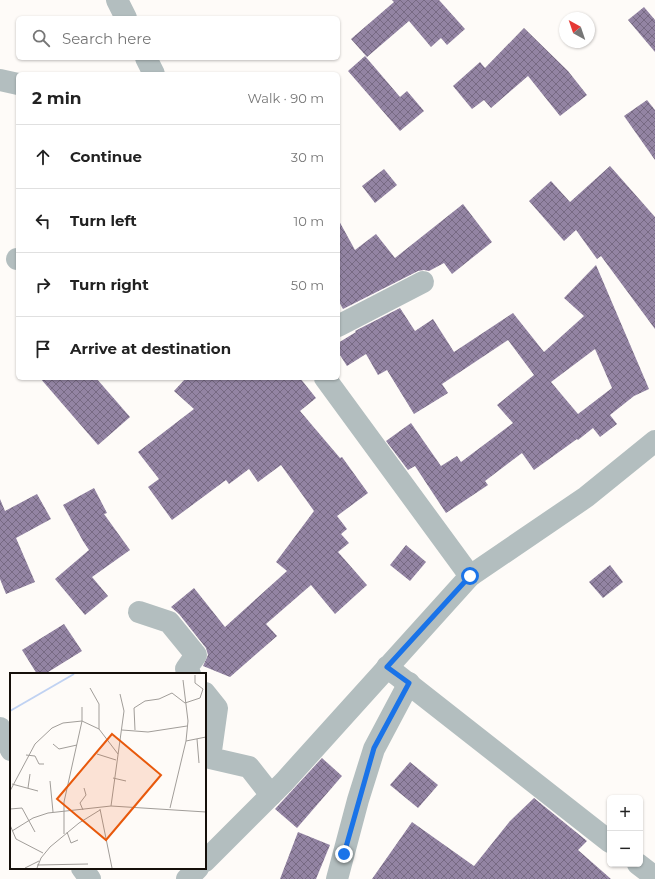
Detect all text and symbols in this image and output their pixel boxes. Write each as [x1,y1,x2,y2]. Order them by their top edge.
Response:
north arrow [559,12,595,48]
search box [16,16,340,60]
icon: search [30,27,52,49]
text: Search here [62,29,151,48]
text: 2 min [32,88,82,108]
text: Walk · 90 m [248,90,324,106]
icon: ahead [32,146,54,168]
text: Continue [70,147,142,166]
text: 30 m [291,149,324,165]
icon: left [32,210,54,232]
text: Turn left [70,211,137,230]
text: 10 m [294,213,324,229]
icon: right [32,274,54,296]
text: Turn right [70,275,149,294]
text: 50 m [291,277,324,293]
icon: arrive [32,338,54,360]
text: Arrive at destination [70,339,231,358]
route start [461,567,479,585]
inset map [10,673,206,869]
map controls [607,795,643,867]
button: + [607,795,643,831]
button: − [607,831,643,867]
route end [335,845,353,863]

